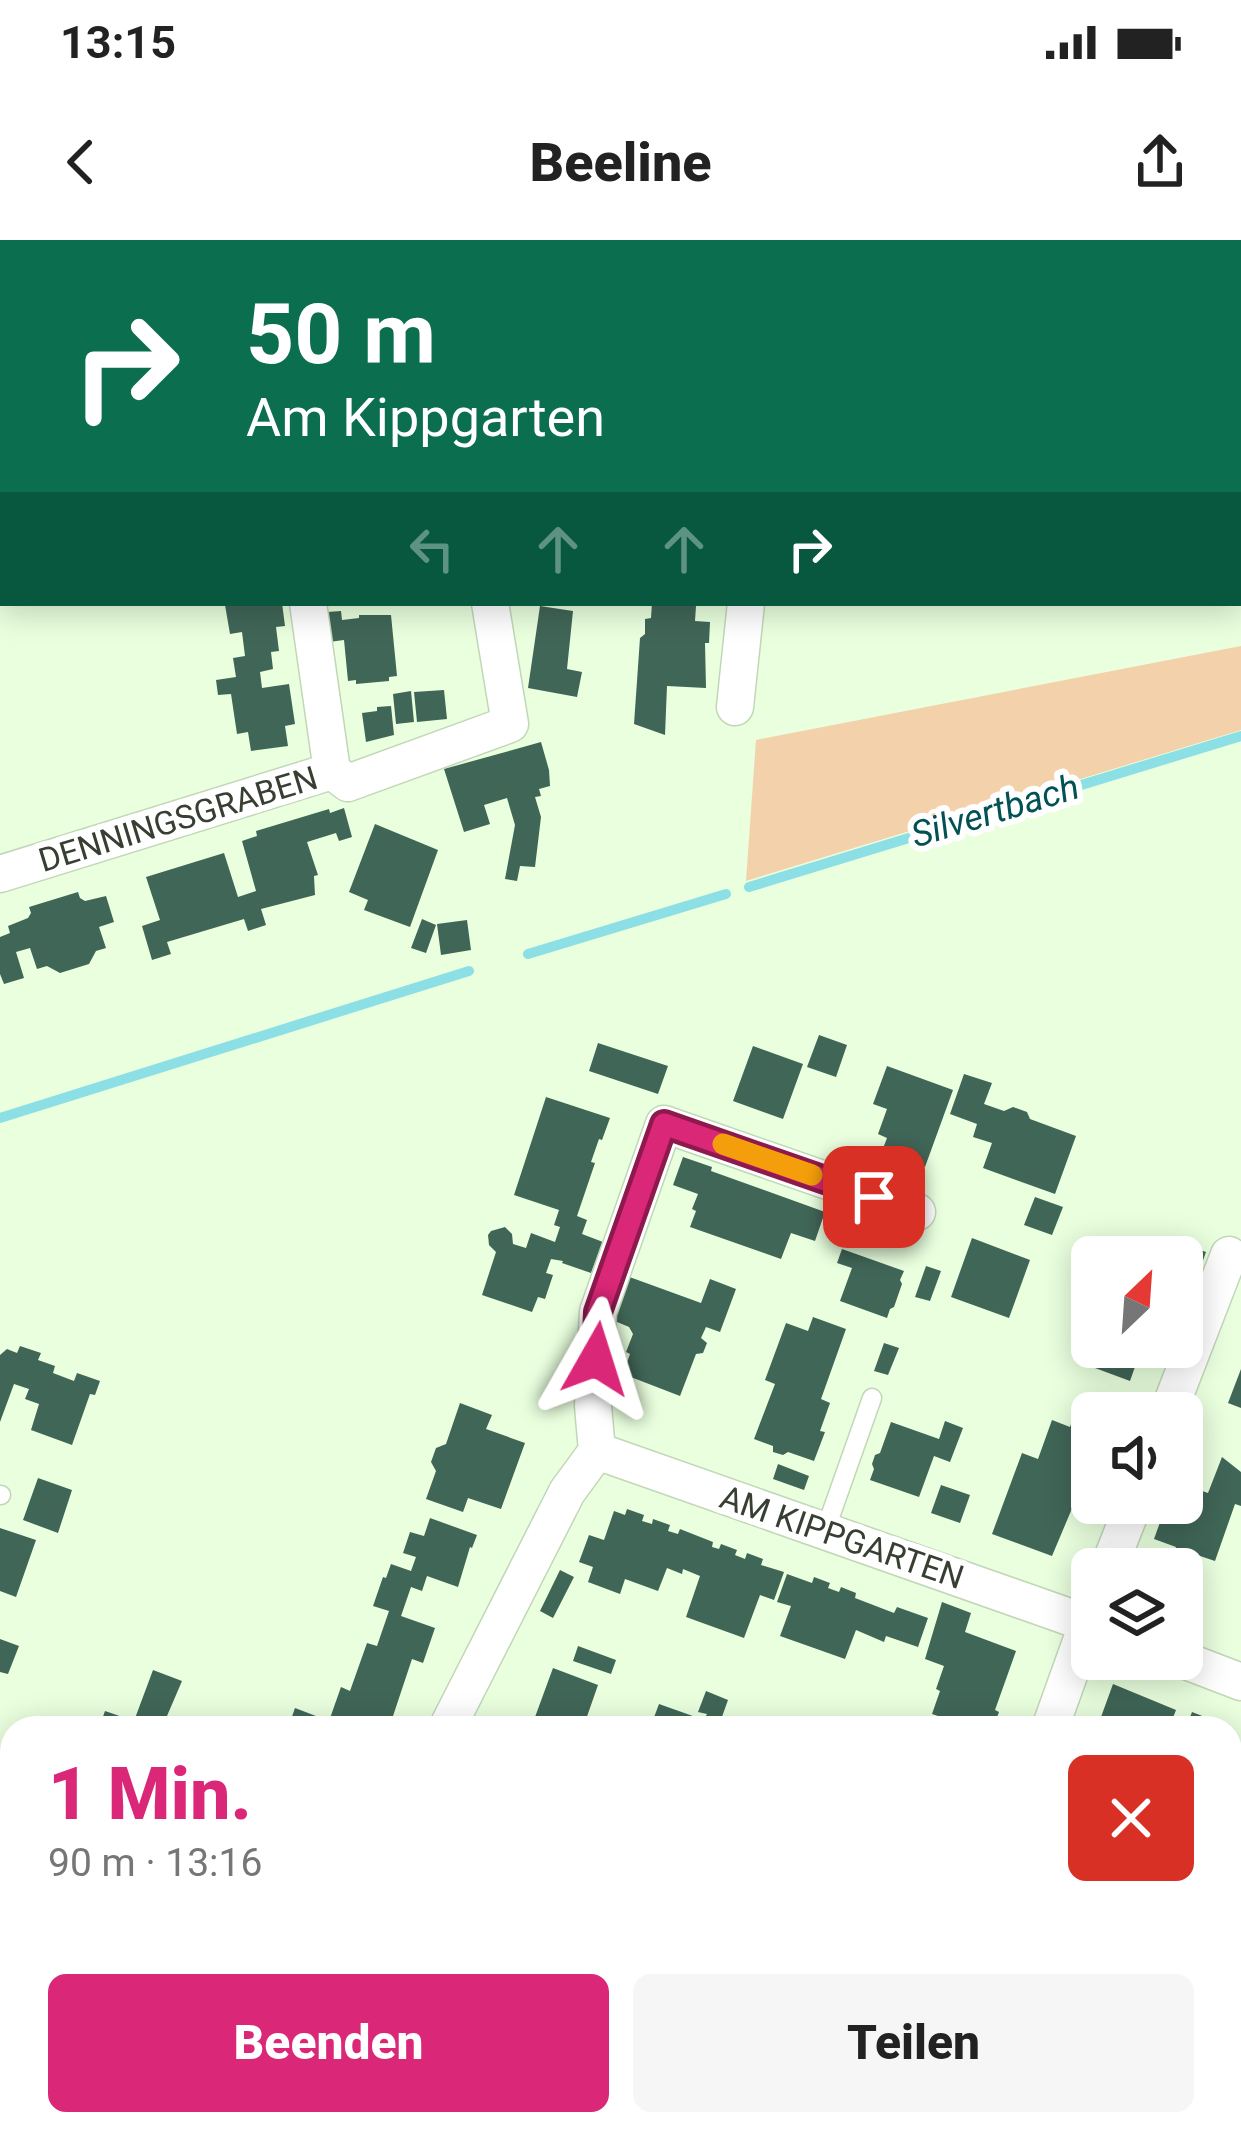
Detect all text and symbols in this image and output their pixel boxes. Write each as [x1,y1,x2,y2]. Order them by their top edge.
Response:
text: 13:15 [60,16,176,69]
icon: back [48,129,114,195]
icon: share [1127,129,1193,195]
text: Beeline [529,131,712,194]
text: 50 m [246,285,436,384]
icon: right [48,288,204,444]
text: Am Kippgarten [246,386,605,449]
icon: left [399,516,465,582]
icon: ahead [525,516,591,582]
icon: ahead [651,516,717,582]
icon: right [777,516,843,582]
street label: DENNINGSGRABEN [34,758,322,880]
water label: Silvertbach [906,766,1084,856]
pin [823,1146,925,1248]
icon: arrive [841,1164,907,1230]
north arrow [1071,1236,1203,1368]
map controls [1071,1236,1203,1680]
position arrow [533,1296,659,1422]
button: sound [1071,1392,1203,1524]
street label: AM KIPPGARTEN [715,1477,969,1597]
button: layers [1071,1548,1203,1680]
text: 1 Min. [48,1752,252,1837]
button: close [1068,1755,1194,1881]
text: 90 m · 13:16 [48,1840,262,1886]
button: Beenden [48,1974,609,2112]
button: Teilen [633,1974,1194,2112]

